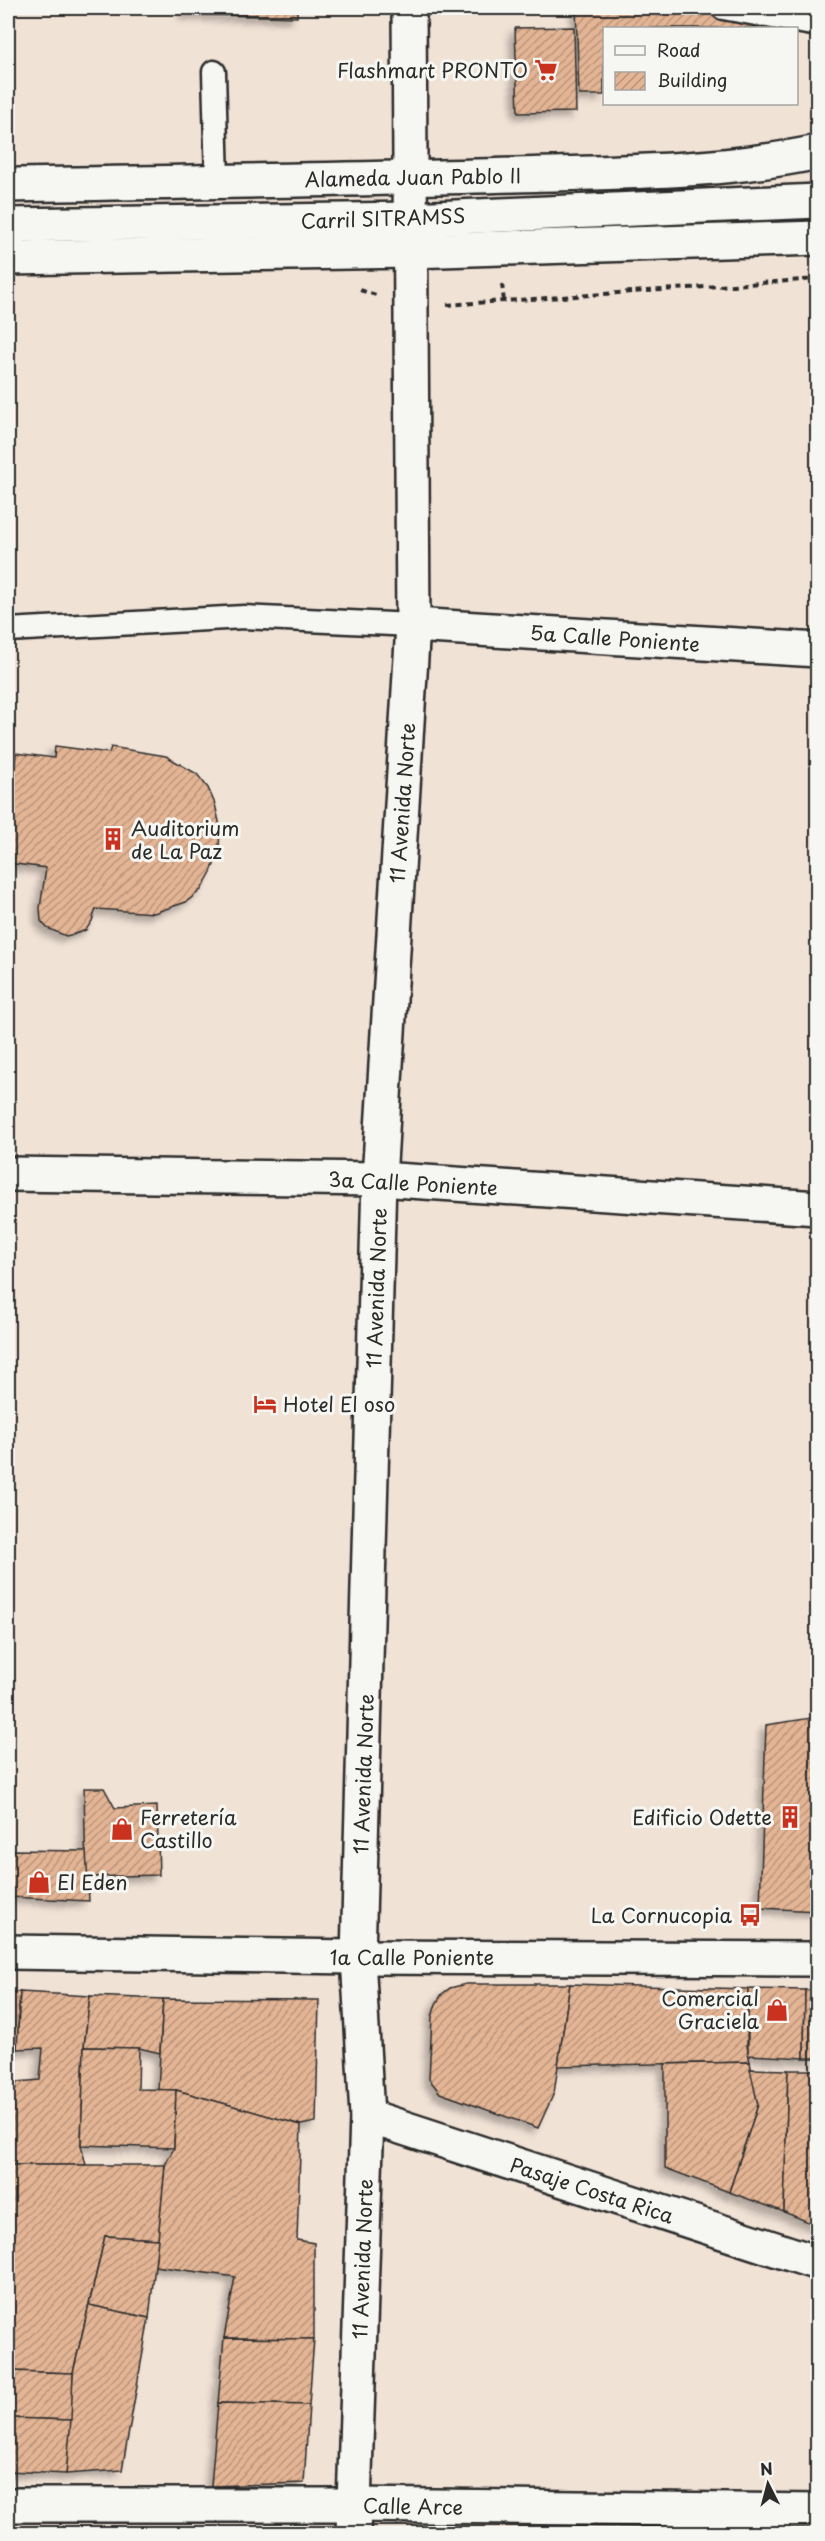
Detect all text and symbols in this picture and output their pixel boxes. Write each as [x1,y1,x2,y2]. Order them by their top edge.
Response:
legend [603,27,798,105]
text: Road [657,36,701,63]
place label: Flashmart PRONTO [337,55,528,85]
supermarket icon: Flashmart PRONTO [533,57,559,83]
text: Building [657,66,727,93]
street label: Alameda Juan Pablo II [304,160,522,194]
street label: Carril SITRAMSS [300,200,466,236]
street label: 5a Calle Poniente [529,617,701,659]
street label: 11 Avenida Norte [381,722,423,884]
place label: Auditorium de La Paz [131,813,239,866]
building icon: Auditorium de La Paz [100,826,126,852]
street label: 3a Calle Poniente [327,1164,499,1202]
street label: 11 Avenida Norte [358,1207,394,1369]
place label: Hotel El oso [283,1389,395,1419]
hotel icon: Hotel El oso [252,1391,278,1417]
street label: 11 Avenida Norte [345,1693,381,1855]
place label: Ferretería Castillo [140,1802,237,1855]
place label: Edificio Odette [632,1802,772,1832]
building icon: Edificio Odette [777,1804,803,1830]
shop icon: Ferretería Castillo [109,1816,135,1842]
place label: El Eden [57,1867,127,1897]
shop icon: El Eden [26,1869,52,1895]
place label: La Cornucopia [591,1900,733,1930]
bus stop icon: La Cornucopia [737,1902,763,1928]
street label: 1a Calle Poniente [330,1942,494,1972]
place label: Comercial Graciela [661,1983,760,2036]
shop icon: Comercial Graciela [764,1997,790,2023]
street label: Pasaje Costa Rica [506,2149,678,2231]
street label: 11 Avenida Norte [344,2178,380,2340]
north arrow [738,2454,798,2514]
text: N [759,2455,774,2481]
street label: Calle Arce [363,2490,463,2522]

